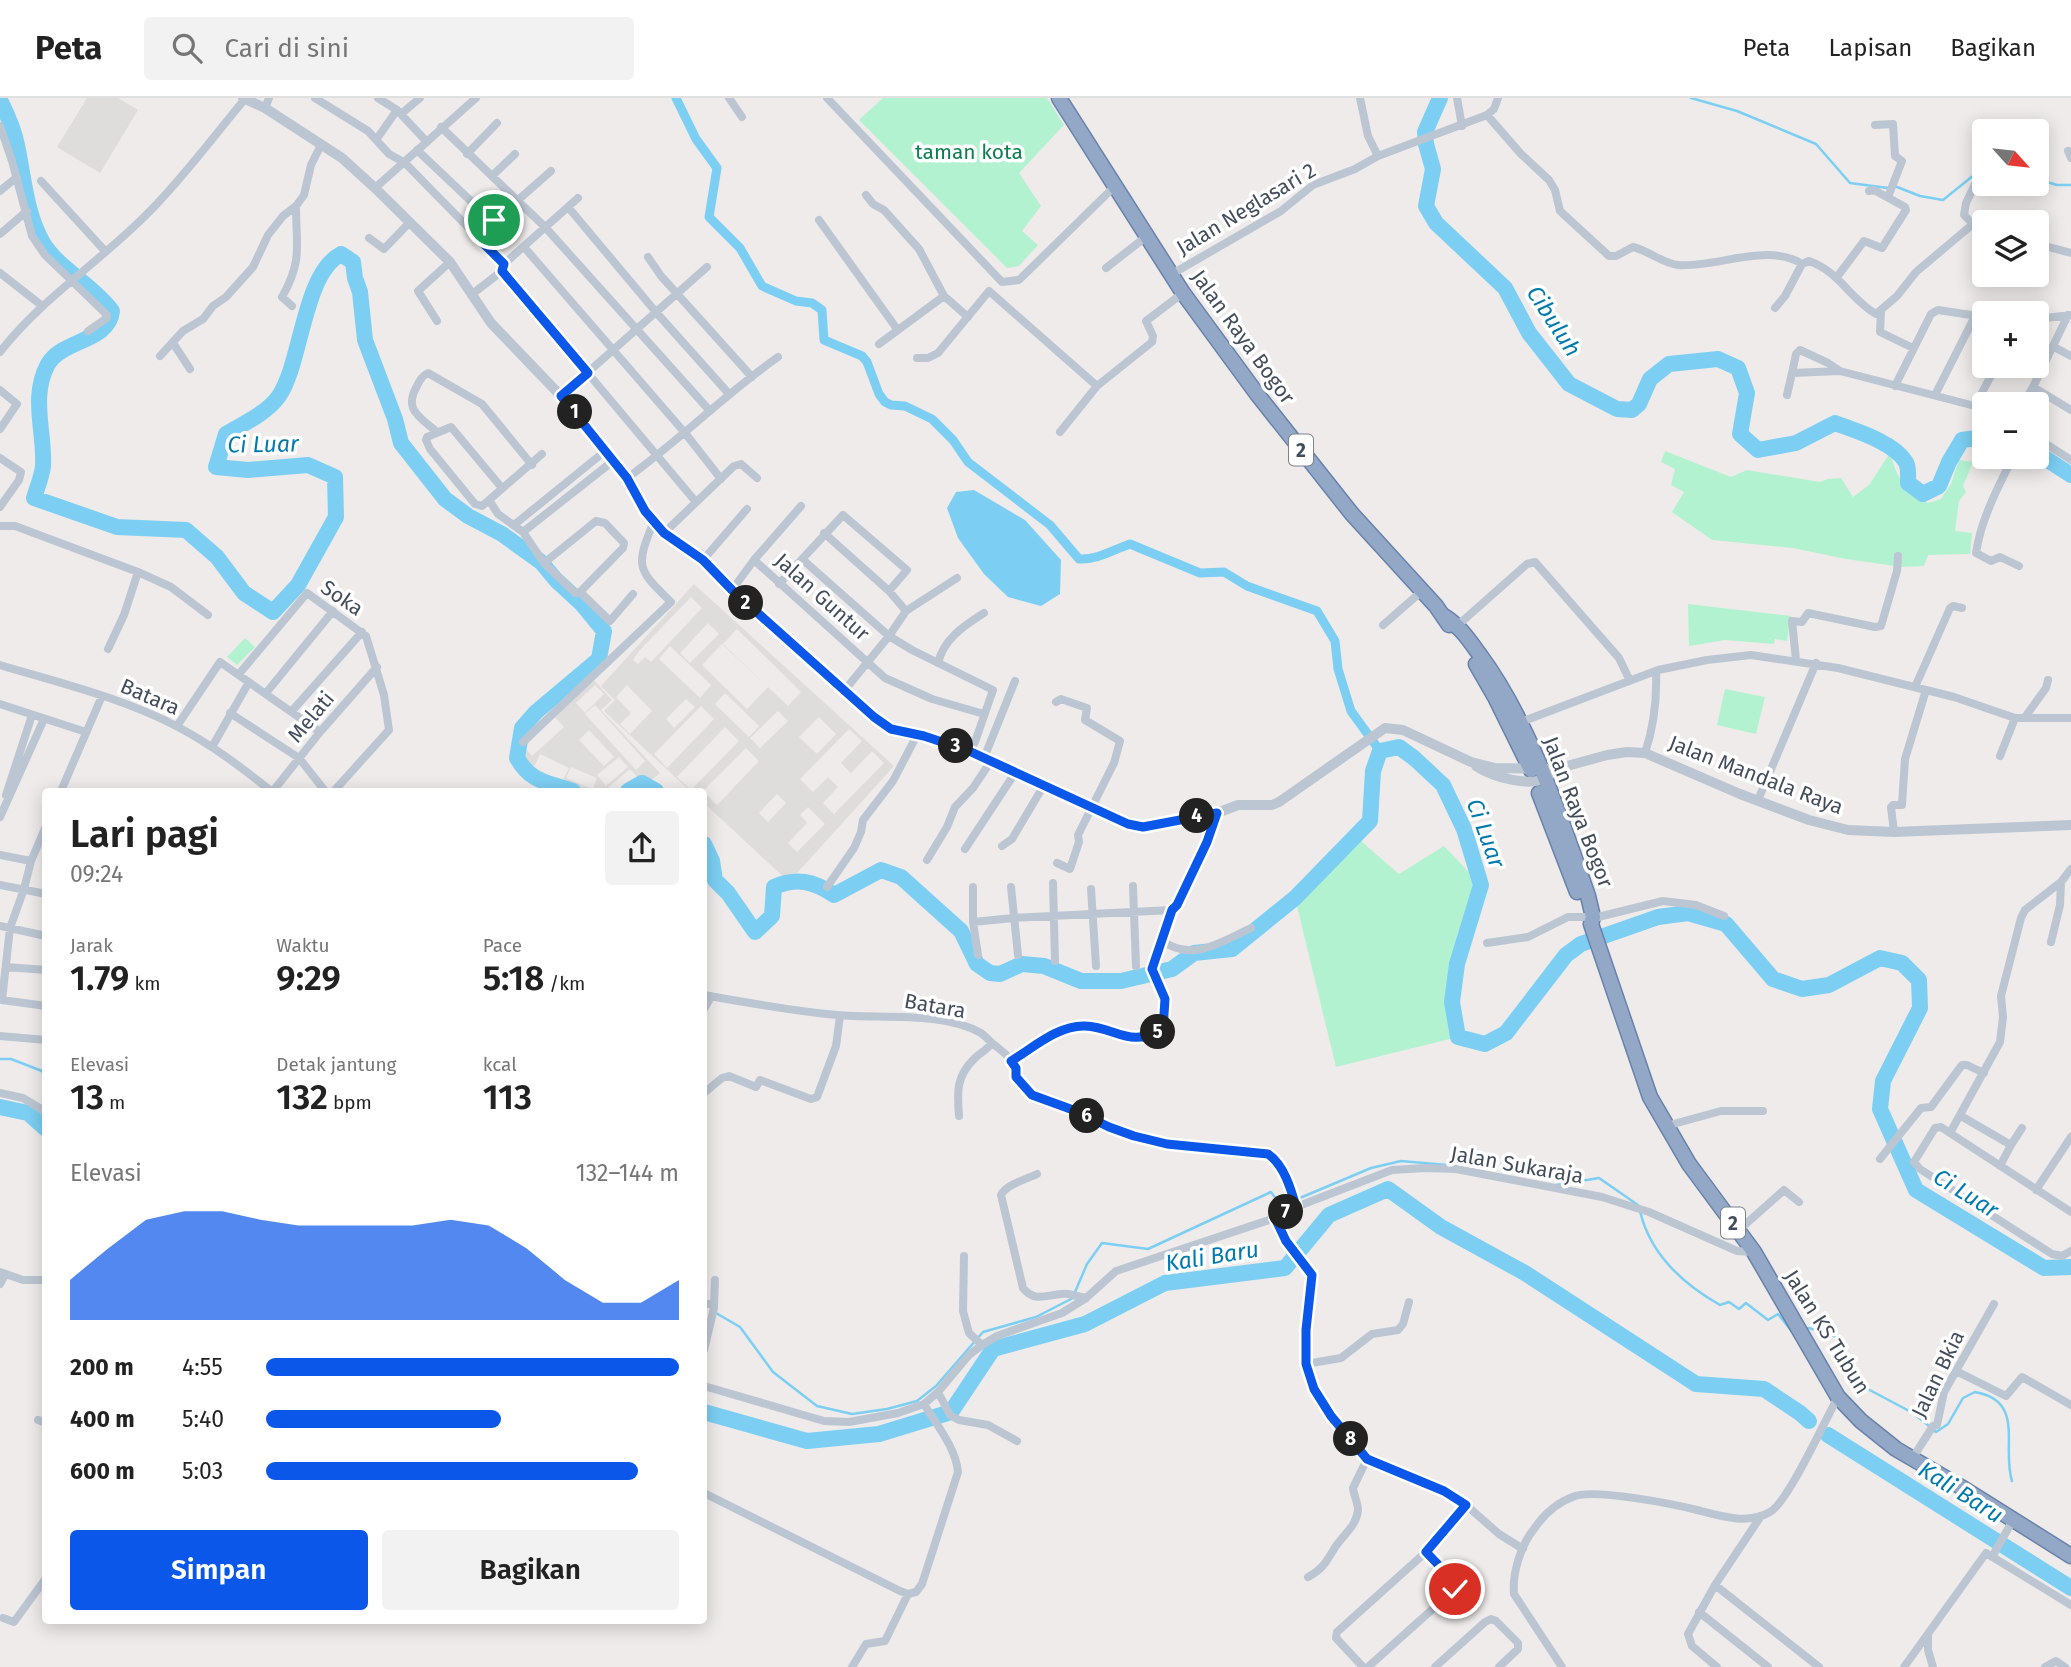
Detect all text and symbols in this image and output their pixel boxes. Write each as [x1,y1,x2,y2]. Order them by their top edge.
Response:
search box [144,17,634,80]
text: Peta [35,28,102,68]
icon: search [168,29,206,67]
text: Cari di sini [224,33,349,64]
text: Peta [1743,34,1790,62]
text: Lapisan [1828,34,1912,62]
text: Bagikan [1950,34,2036,62]
north arrow [1972,119,2049,196]
map controls [1972,119,2049,469]
park label: taman kota [915,139,1023,165]
street label: Jalan Neglasari 2 [1172,157,1320,261]
pin [464,190,524,250]
icon: arrive [475,201,513,239]
button: layers [1972,210,2049,287]
street label: Jalan Raya Bogor [1186,265,1300,409]
water label: Cibuluh [1521,280,1587,362]
button: + [1972,301,2049,378]
button: − [1972,392,2049,469]
pin: 1 [558,394,592,430]
text: 1 [570,400,579,423]
water label: Ci Luar [227,429,300,459]
road number: 2 [1289,434,1313,466]
street label: Jalan Guntur [769,548,875,646]
street label: Soka [316,574,368,622]
pin: 2 [728,586,764,620]
text: 2 [741,591,750,614]
street label: Batara [116,673,184,721]
street label: Melati [282,686,340,748]
pin: 3 [939,728,974,764]
street label: Jalan Mandala Raya [1665,730,1847,820]
street label: Jalan Raya Bogor [1537,733,1619,891]
text: 3 [951,734,960,757]
water label: Ci Luar [1461,795,1512,872]
pin: 4 [1180,798,1214,834]
text: 4 [1191,804,1202,827]
text: Lari pagi [70,811,219,857]
button: share [605,811,679,885]
text: 09:24 [70,860,123,888]
text: Jarak [70,934,113,957]
text: Waktu [276,934,329,957]
text: Pace [483,934,522,957]
text: 1.79 [70,957,129,999]
text: 9:29 [276,957,341,999]
text: 5:18 [483,957,544,999]
text: km [129,972,160,995]
text: /km [544,972,585,995]
street label: Batara [902,988,968,1024]
pin: 5 [1140,1014,1176,1049]
text: 5 [1152,1020,1163,1043]
text: Elevasi [70,1053,129,1076]
text: Detak jantung [276,1053,396,1076]
text: kcal [483,1053,517,1076]
text: 13 [70,1076,104,1118]
text: 132 [276,1076,328,1118]
text: 113 [483,1076,532,1118]
text: m [104,1091,125,1114]
text: bpm [328,1091,372,1114]
pin: 6 [1070,1098,1104,1134]
text: 6 [1081,1104,1092,1127]
street label: Jalan Sukaraja [1449,1141,1585,1189]
text: Elevasi [70,1159,142,1187]
text: 132–144 m [576,1159,679,1187]
water label: Ci Luar [1928,1162,2005,1224]
pin: 7 [1268,1194,1304,1230]
text: 7 [1281,1200,1290,1223]
road number: 2 [1721,1208,1745,1238]
water label: Kali Baru [1163,1235,1261,1277]
street label: Jalan KS Tubun [1779,1265,1875,1399]
street label: Jalan Bkia [1906,1326,1970,1422]
text: 200 m [70,1353,134,1381]
text: 4:55 [182,1353,223,1381]
text: 400 m [70,1405,135,1433]
text: 5:40 [182,1405,224,1433]
pin: 8 [1334,1422,1368,1456]
text: 8 [1345,1427,1356,1450]
water label: Kali Baru [1914,1455,2008,1529]
text: 600 m [70,1457,135,1485]
text: 5:03 [182,1457,223,1485]
button: Simpan [70,1530,368,1610]
button: Bagikan [382,1530,679,1610]
pin [1425,1559,1485,1619]
icon: check [1436,1570,1474,1608]

